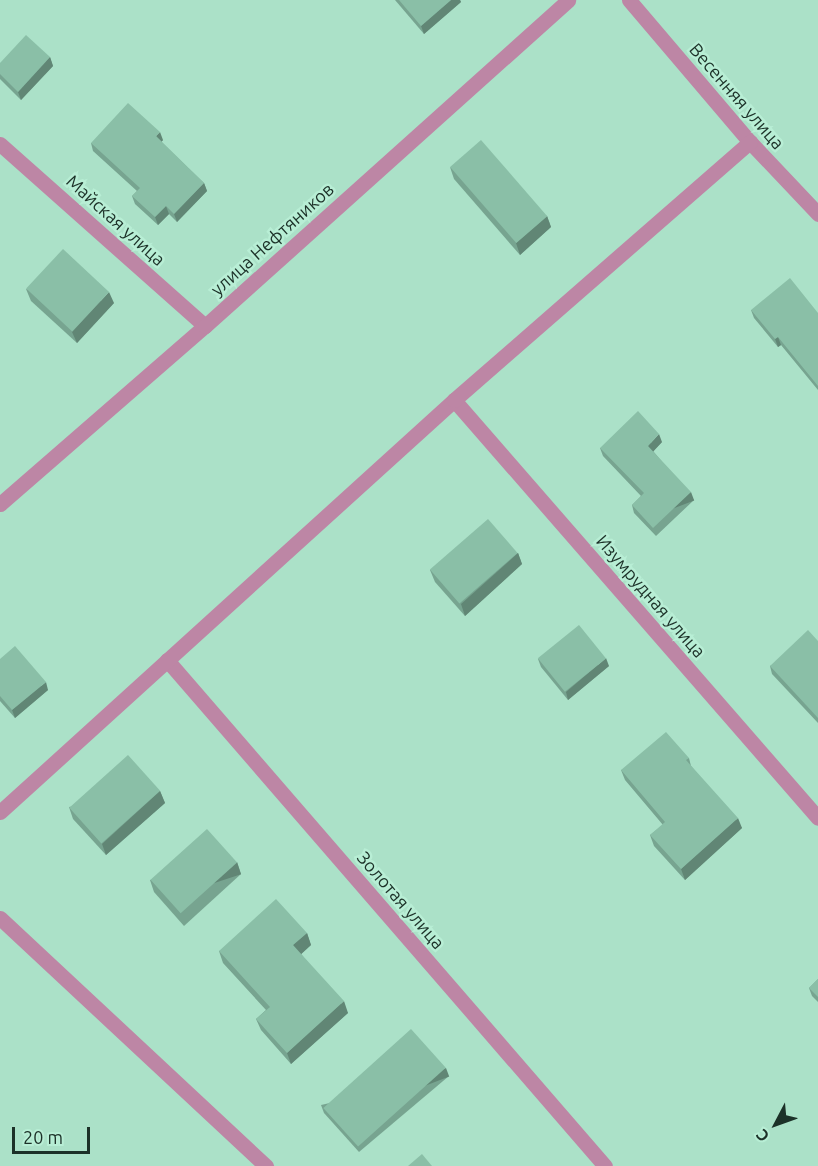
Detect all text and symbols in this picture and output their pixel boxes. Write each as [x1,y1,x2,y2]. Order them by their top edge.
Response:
street label: Весенняя улица [685,39,789,153]
street label: Майская улица [62,170,170,270]
street label: улица Нефтяников [206,178,338,300]
street label: Изумрудная улица [592,530,710,662]
street label: Золотая улица [353,847,449,953]
north arrow [746,1094,806,1154]
scale bar [15,1115,93,1153]
text: С [752,1126,773,1146]
text: 20 m [23,1127,63,1147]

